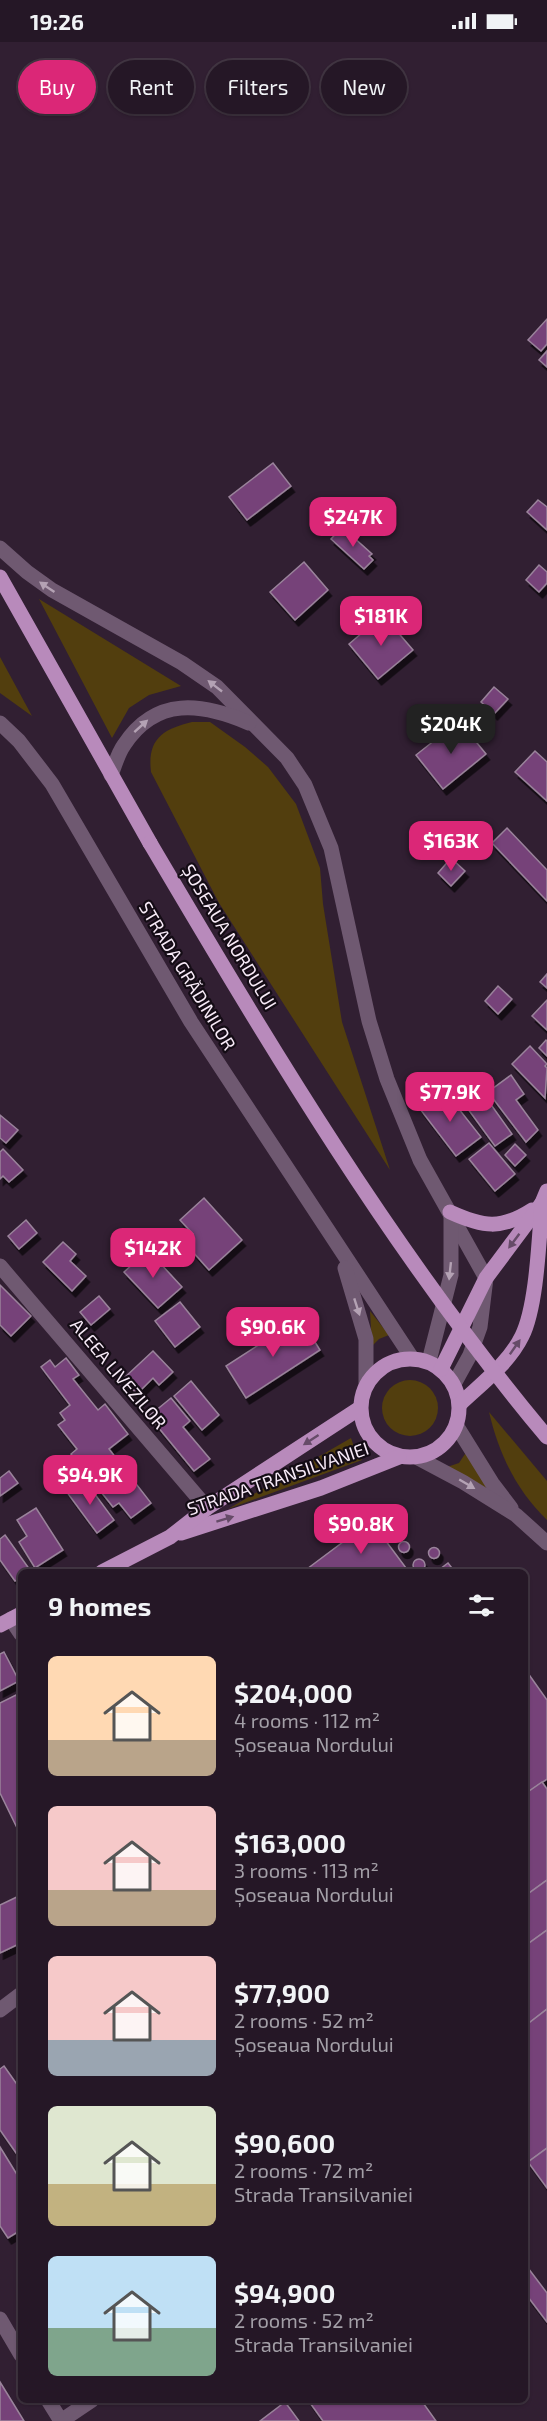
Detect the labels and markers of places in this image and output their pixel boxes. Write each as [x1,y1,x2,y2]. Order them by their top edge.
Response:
pin: $247K [311,497,395,548]
pin: $181K [339,596,423,647]
pin: $204K [409,704,493,755]
pin: $163K [409,821,493,872]
pin: $77.9K [401,1072,499,1123]
pin: $142K [111,1228,195,1279]
pin: $90.6K [224,1307,322,1358]
pin: $94.9K [41,1455,139,1506]
pin: $90.8K [312,1504,410,1555]

